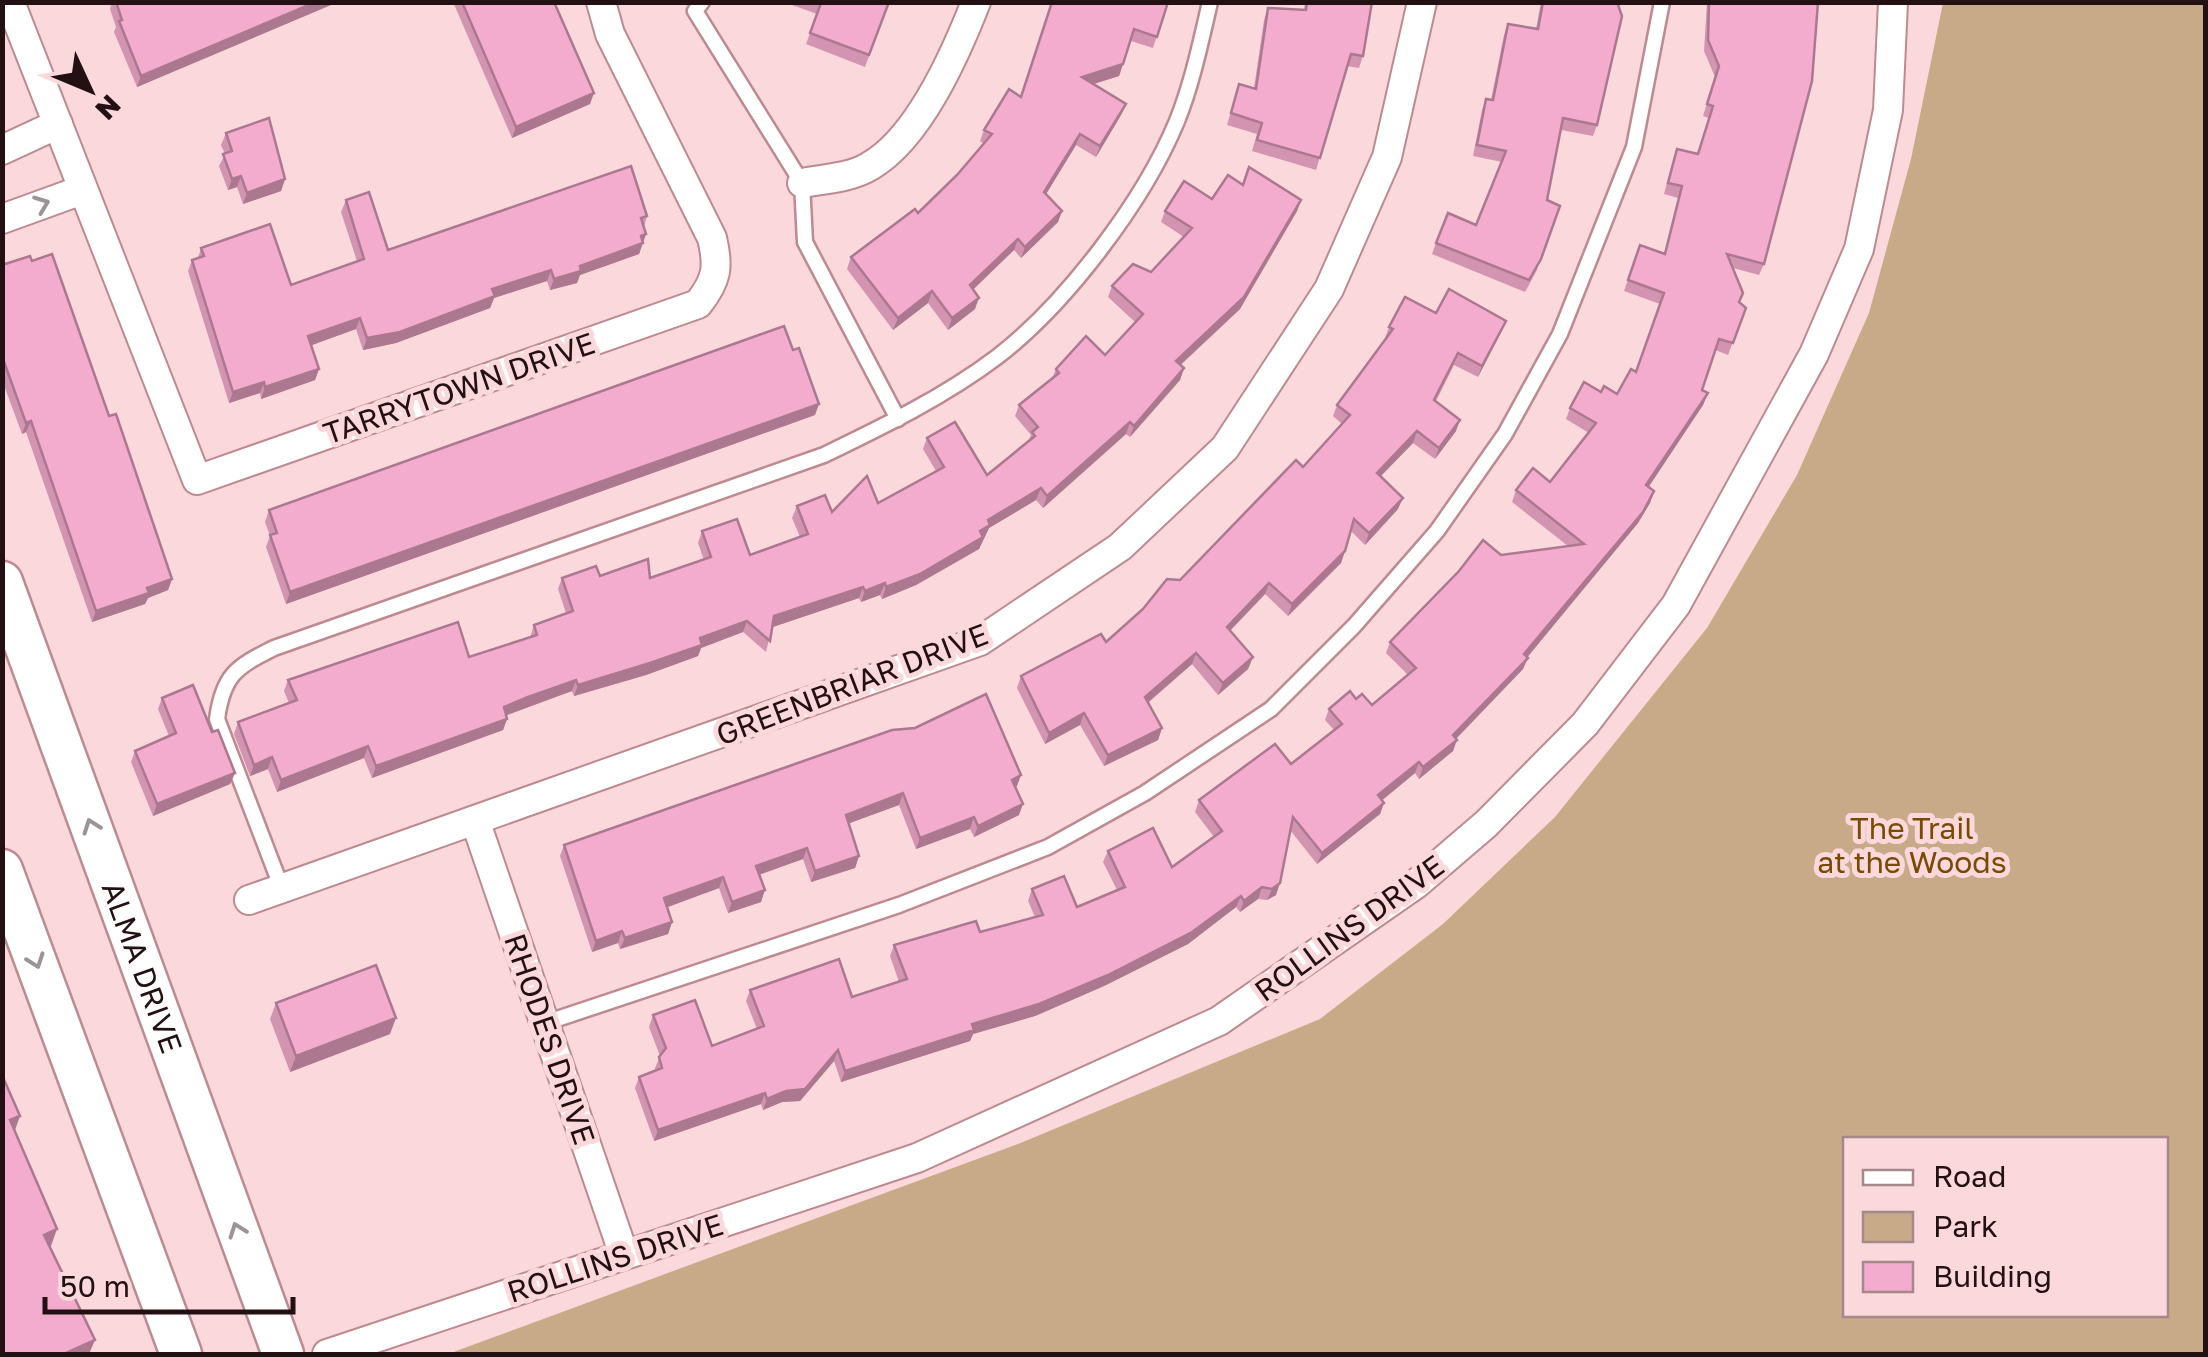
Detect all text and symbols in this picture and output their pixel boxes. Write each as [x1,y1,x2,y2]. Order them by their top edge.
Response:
north arrow [40,40,140,140]
text: N [89,89,128,127]
one-way arrow [33,196,50,216]
street label: TARRYTOWN DRIVE [319,325,599,451]
street label: GREENBRIAR DRIVE [711,616,993,752]
park label: The Trail at the Woods [1817,810,2007,880]
one-way arrow [82,818,103,835]
street label: ROLLINS DRIVE [1247,847,1451,1009]
street label: ALMA DRIVE [95,877,190,1058]
street label: RHODES DRIVE [497,929,603,1149]
one-way arrow [24,952,45,969]
legend [1843,1137,2168,1317]
text: Road [1933,1158,2007,1194]
street label: ROLLINS DRIVE [502,1206,728,1310]
text: Park [1933,1208,1998,1244]
one-way arrow [229,1222,249,1239]
scale bar [45,1252,292,1314]
text: Building [1933,1258,2052,1294]
text: 50 m [60,1268,130,1304]

